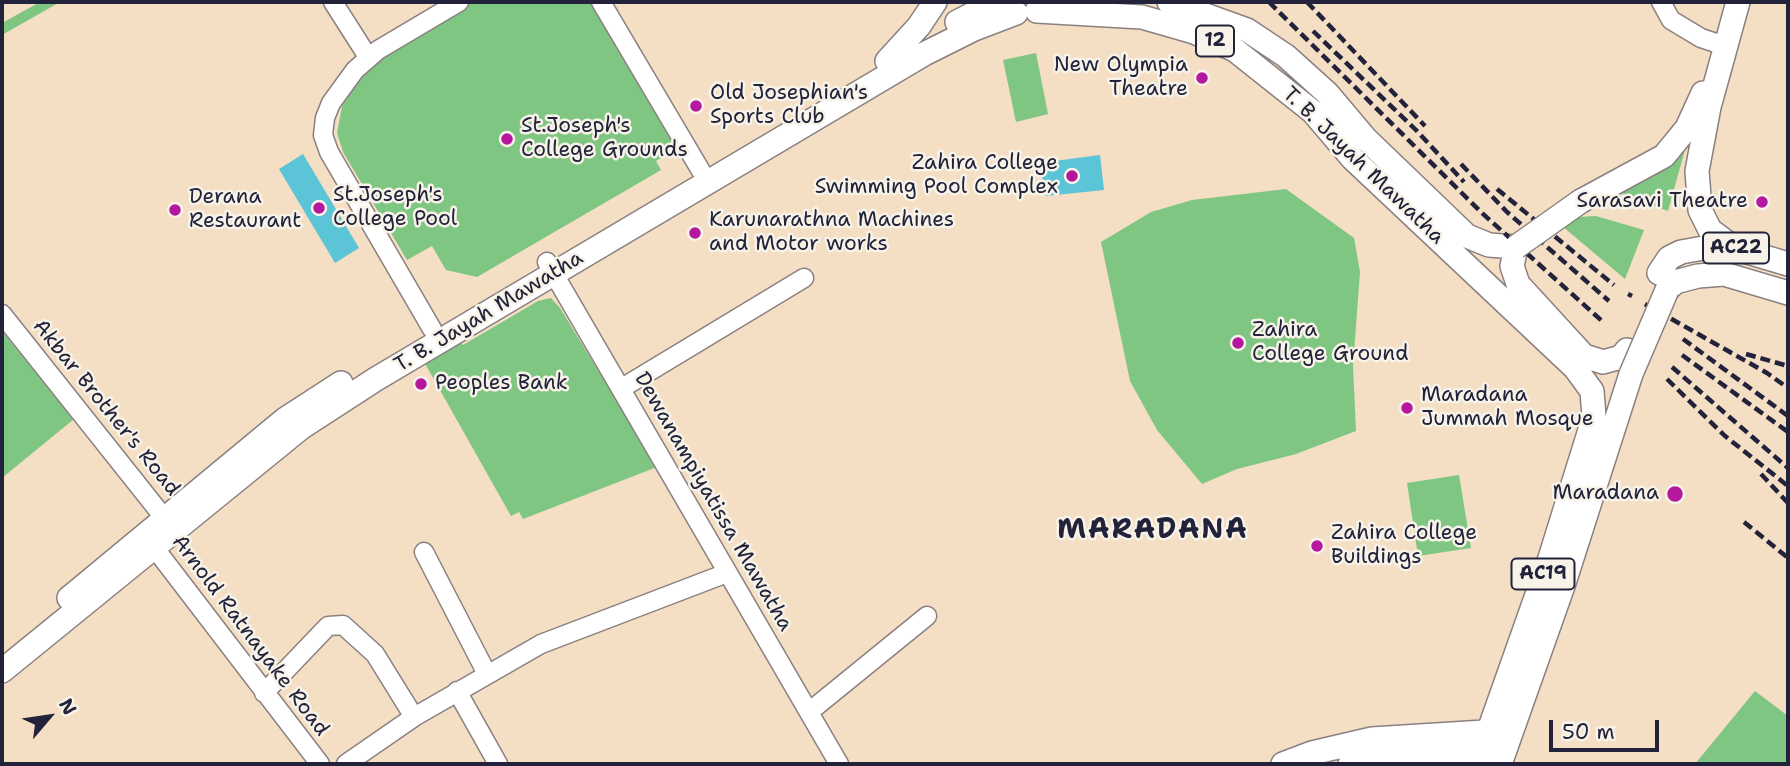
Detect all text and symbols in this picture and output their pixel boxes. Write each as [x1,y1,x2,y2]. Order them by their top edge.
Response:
road number: 12 [1196,25,1234,56]
place label: New Olympia Theatre [1054,53,1188,103]
marker: New Olympia Theatre [1194,70,1210,86]
place label: Old Josephian's Sports Club [710,81,868,131]
street label: T. B. Jayah Mawatha [1277,82,1449,250]
marker: Old Josephian's Sports Club [688,98,704,114]
place label: St.Joseph's College Grounds [521,114,688,164]
marker: St.Joseph's College Grounds [499,131,515,147]
place label: Zahira College Swimming Pool Complex [815,151,1058,201]
marker: Zahira College Swimming Pool Complex [1064,168,1080,184]
place label: St.Joseph's College Pool [333,183,457,233]
place label: Derana Restaurant [189,185,301,235]
place label: Sarasavi Theatre [1577,189,1748,215]
marker: Sarasavi Theatre [1754,194,1770,210]
marker: St.Joseph's College Pool [311,200,327,216]
marker: Derana Restaurant [167,202,183,218]
place label: Karunarathna Machines and Motor works [709,208,954,258]
marker: Karunarathna Machines and Motor works [687,225,703,241]
road number: AC22 [1703,232,1769,264]
street label: T. B. Jayah Mawatha [390,246,588,378]
street label: Akbar Brother's Road [27,315,185,501]
place label: Zahira College Ground [1252,318,1408,368]
marker: Zahira College Ground [1230,335,1246,351]
street label: Dewanampiyatissa Mawatha [628,368,798,636]
place label: Peoples Bank [435,371,568,397]
marker: Peoples Bank [413,376,429,392]
place label: Maradana Jummah Mosque [1421,383,1594,433]
marker: Maradana Jummah Mosque [1399,400,1415,416]
place label: Maradana [1552,481,1659,507]
marker: Maradana [1665,484,1685,504]
district label: MARADANA [1058,514,1248,548]
place label: Zahira College Buildings [1331,521,1477,571]
street label: Arnold Ratnayake Road [166,530,334,742]
marker: Zahira College Buildings [1309,538,1325,554]
road number: AC19 [1512,558,1574,590]
north arrow [14,682,84,752]
text: N [53,694,82,719]
scale bar [1552,706,1662,750]
text: 50 m [1562,718,1615,746]

